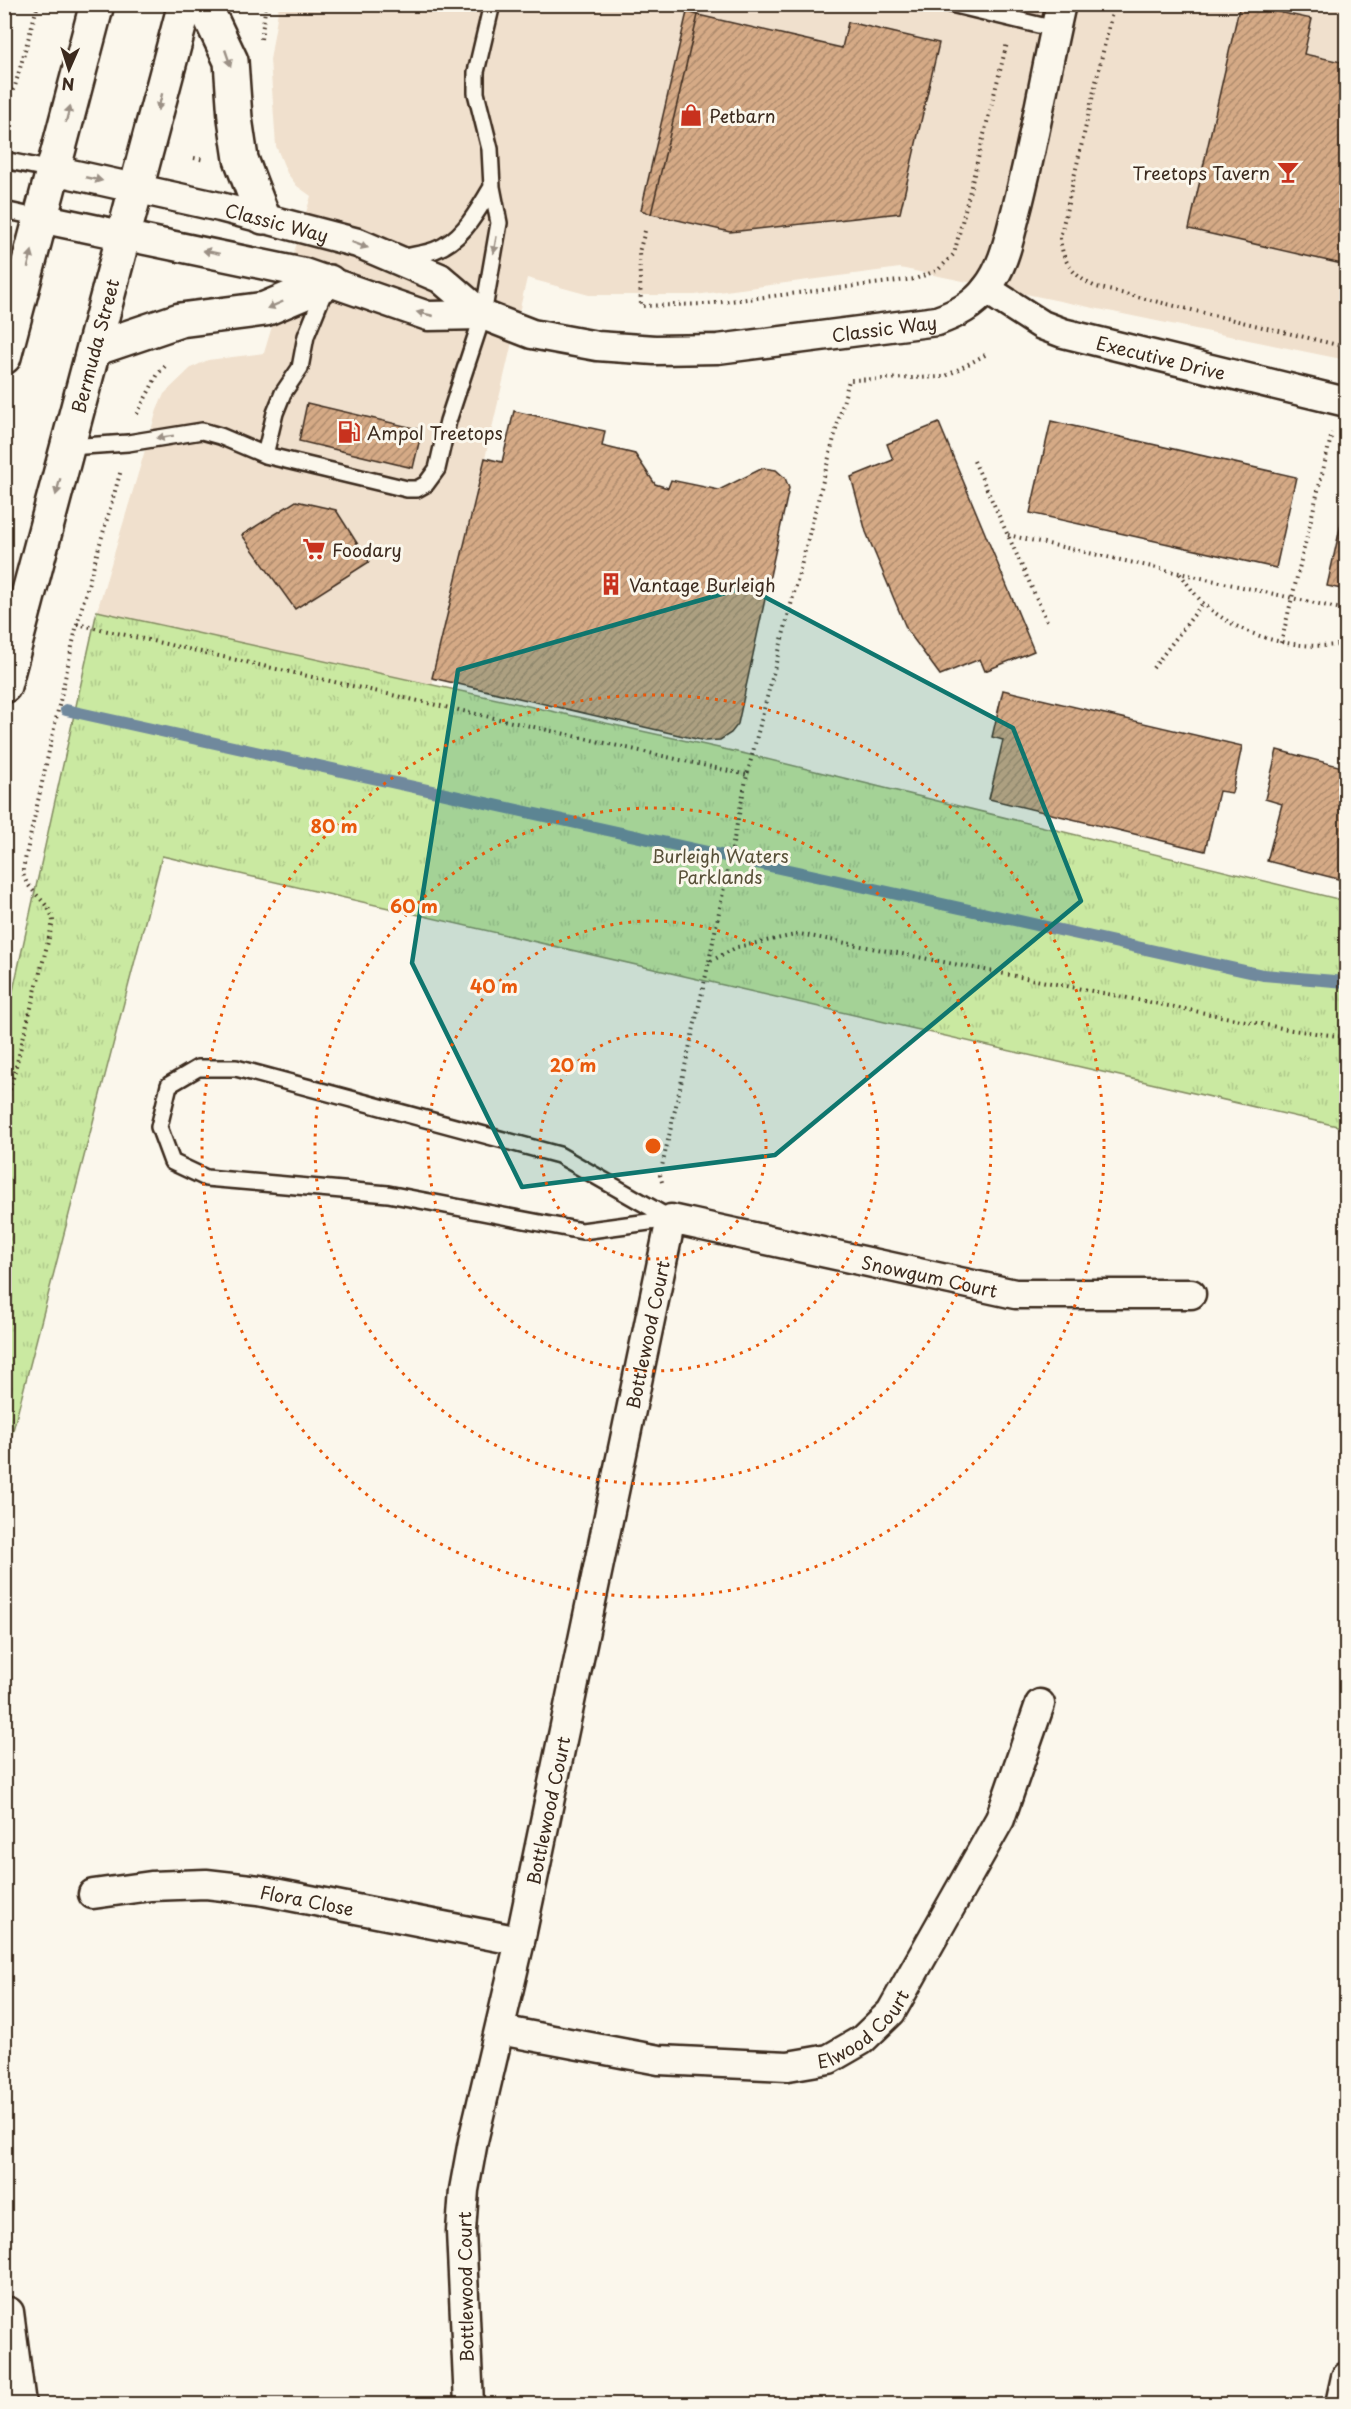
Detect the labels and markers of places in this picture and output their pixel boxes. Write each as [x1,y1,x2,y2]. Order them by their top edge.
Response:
shop icon: Petbarn [678,102,704,128]
place label: Petbarn [709,102,776,129]
place label: Treetops Tavern [1132,159,1270,186]
bar icon: Treetops Tavern [1275,159,1301,185]
fuel station icon: Ampol Treetops [336,419,362,445]
place label: Ampol Treetops [367,419,503,446]
supermarket icon: Foodary [301,536,327,562]
place label: Foodary [332,536,402,563]
building icon: Vantage Burleigh [598,571,624,597]
place label: Vantage Burleigh [629,571,776,598]
centre of rings [643,1136,663,1156]

